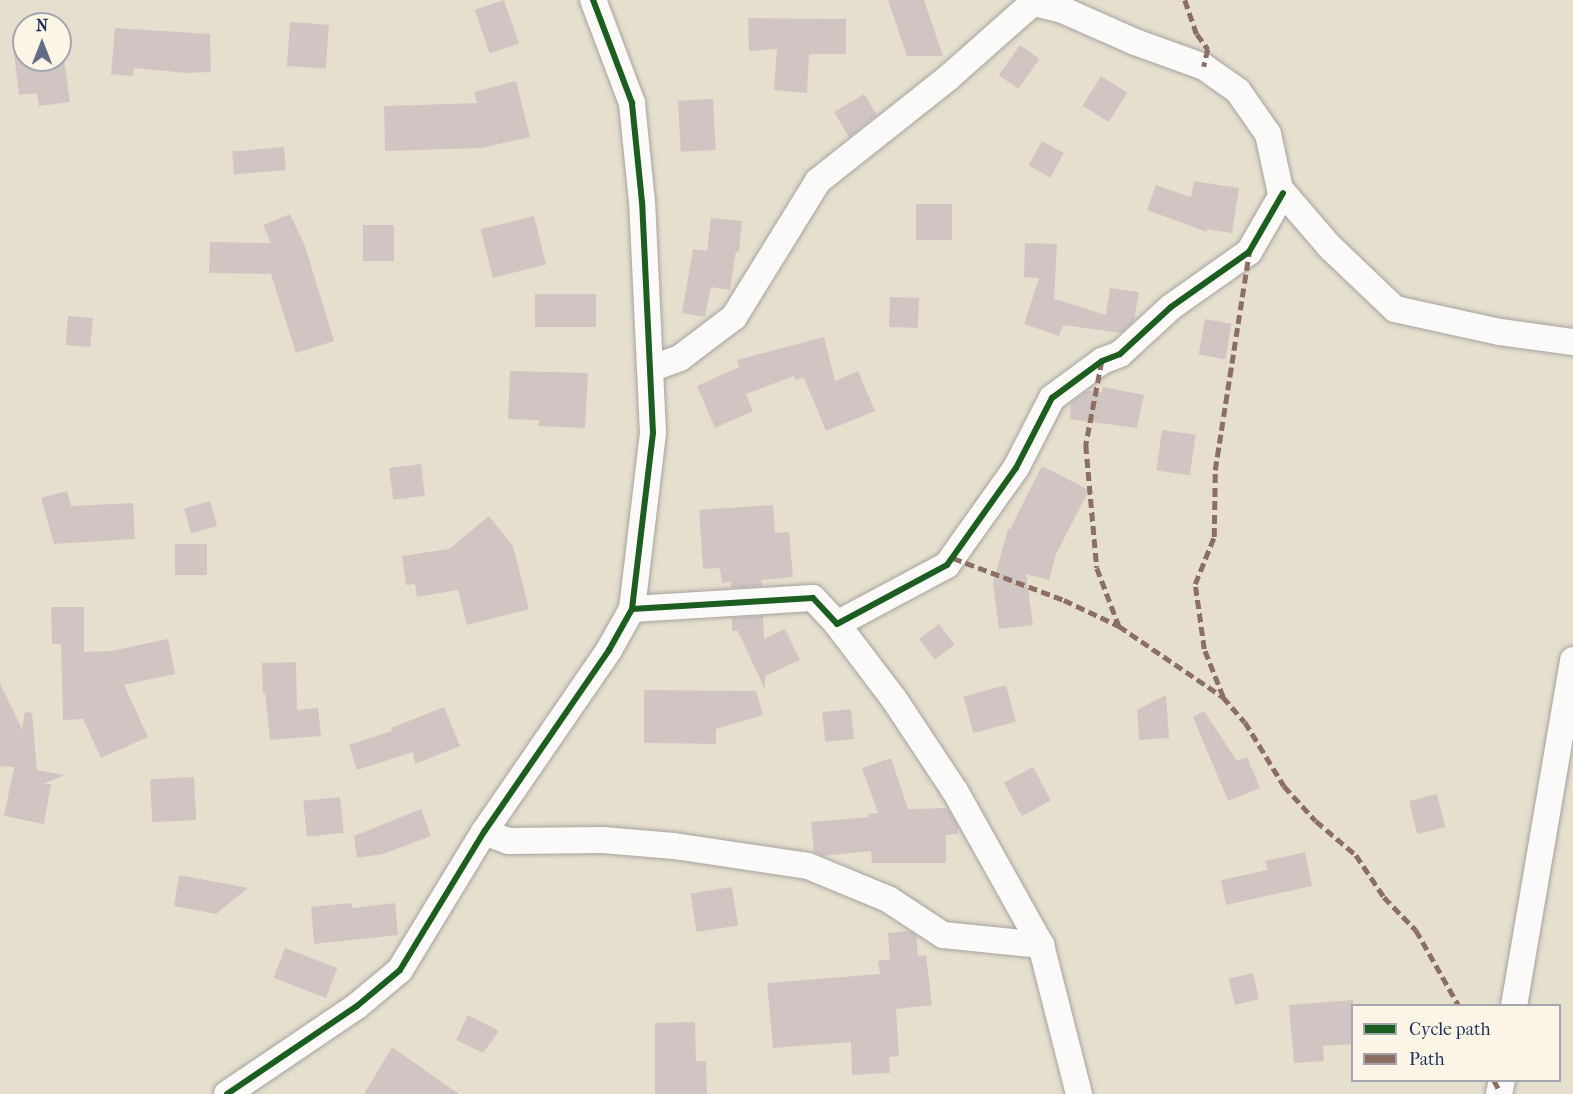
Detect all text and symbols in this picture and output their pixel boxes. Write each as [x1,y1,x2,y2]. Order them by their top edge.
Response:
north arrow [12,12,72,72]
text: N [36,16,48,35]
legend [1351,1004,1561,1082]
text: Cycle path [1409,1019,1490,1040]
text: Path [1409,1049,1445,1070]

